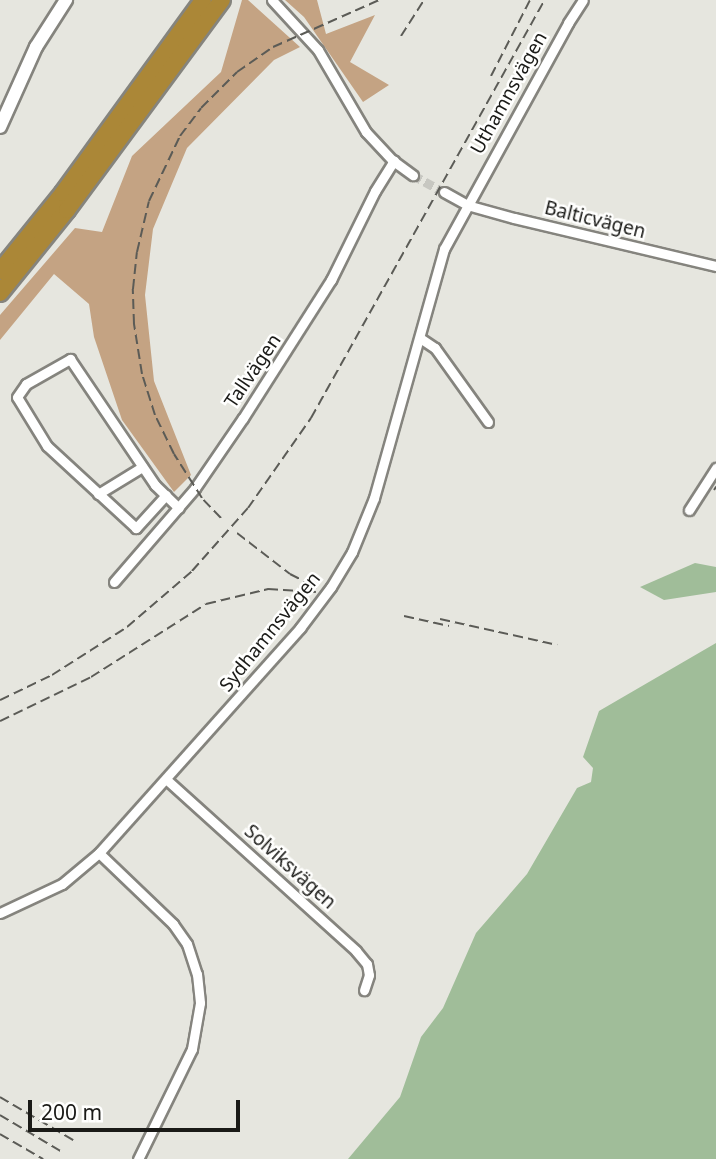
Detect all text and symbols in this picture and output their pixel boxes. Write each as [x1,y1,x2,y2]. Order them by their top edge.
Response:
street label: Uthamnsvägen [466,28,552,158]
street label: Balticvägen [542,196,648,244]
street label: Tallvägen [220,330,286,412]
street label: Sydhamnsvägen [215,568,325,696]
street label: Solviksvägen [240,820,340,914]
scale bar [32,1086,243,1130]
text: 200 m [41,1098,102,1126]

